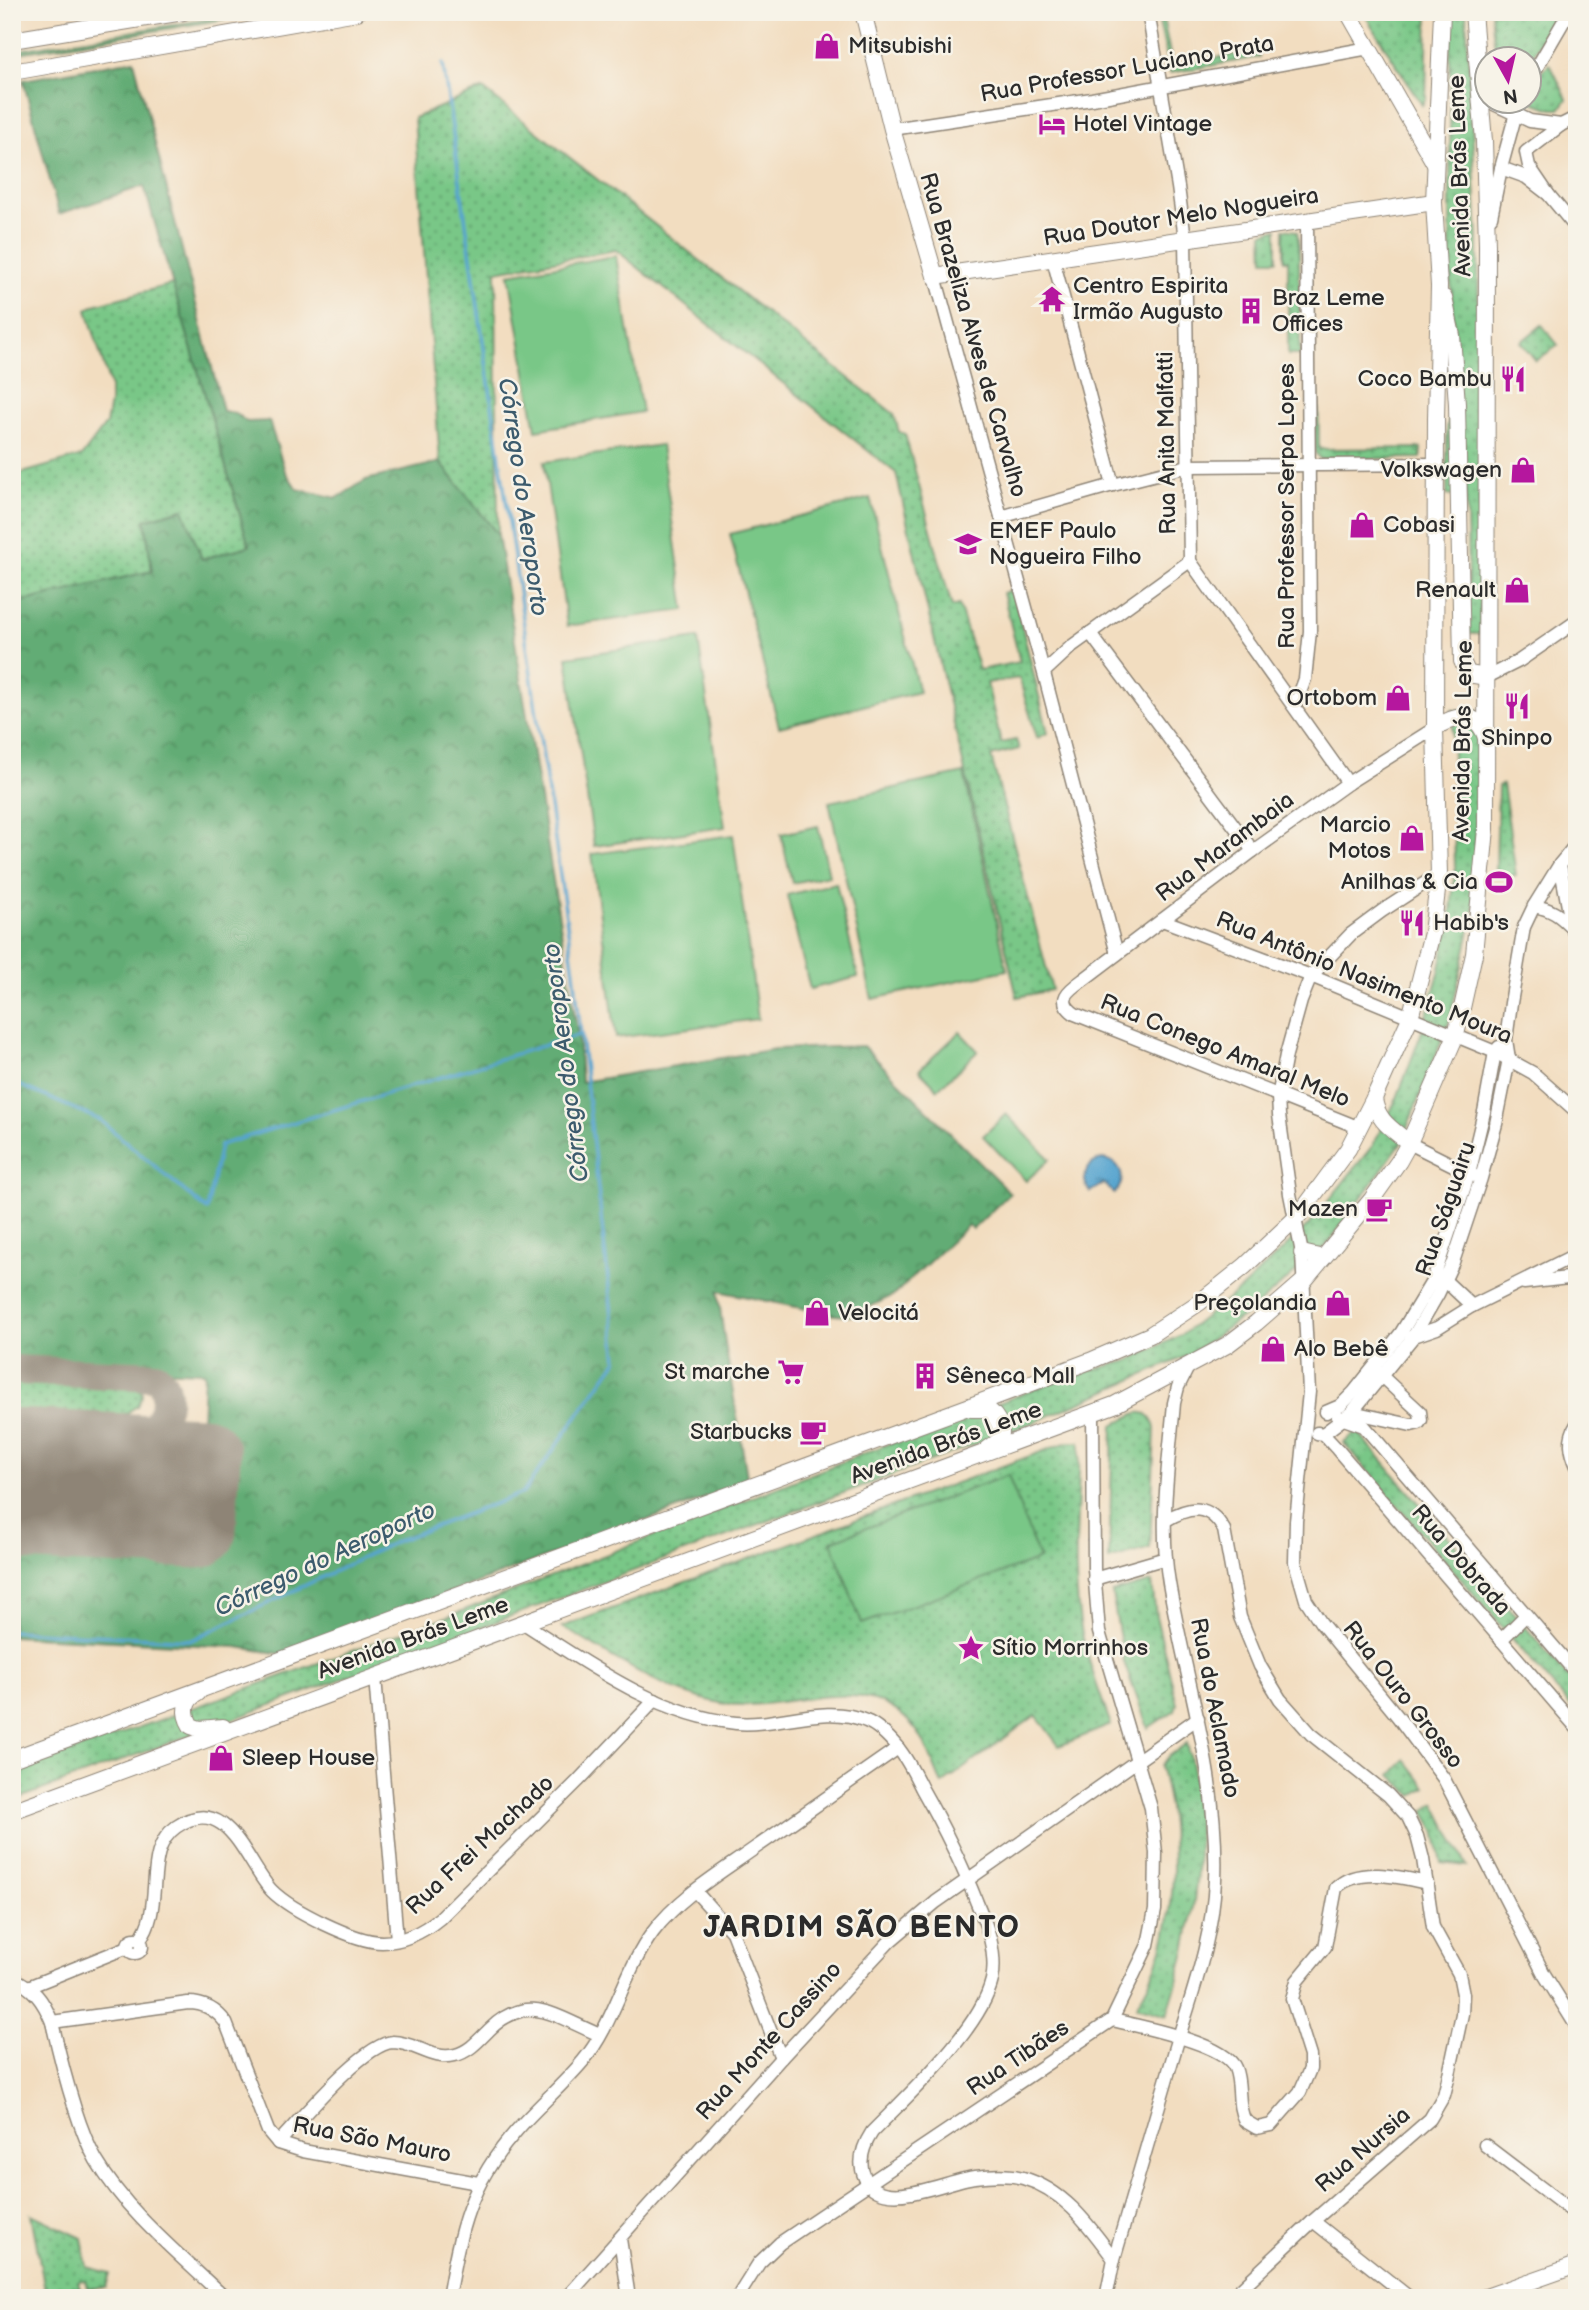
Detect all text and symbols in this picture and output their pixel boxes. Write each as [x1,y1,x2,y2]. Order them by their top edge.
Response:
street label: Rua Professor Luciano Prata [978,29,1276,109]
shop icon: Mitsubishi [812,31,842,61]
place label: Mitsubishi [848,32,952,60]
north arrow [1474,46,1544,116]
street label: Avenida Brás Leme [1442,75,1478,277]
text: N [1501,83,1519,108]
hotel icon: Hotel Vintage [1037,109,1067,139]
place label: Hotel Vintage [1073,110,1212,138]
street label: Rua Brazeliza Alves de Carvalho [913,169,1033,501]
street label: Rua Doutor Melo Nogueira [1041,181,1321,253]
place label: Centro Espirita Irmão Augusto [1073,272,1228,326]
temple icon: Centro Espirita Irmão Augusto [1037,284,1067,314]
place label: Braz Leme Offices [1272,284,1385,338]
building icon: Braz Leme Offices [1236,296,1266,326]
street label: Rua Anita Malfatti [1151,351,1183,535]
street label: Rua Professor Serpa Lopes [1273,363,1301,649]
restaurant icon: Coco Bambu [1498,364,1528,394]
place label: Coco Bambu [1358,365,1492,393]
water label: Córrego do Aeroporto [492,376,554,618]
shop icon: Volkswagen [1508,455,1538,485]
place label: Volkswagen [1381,456,1502,484]
shop icon: Cobasi [1347,510,1377,540]
place label: Cobasi [1383,511,1455,539]
place label: EMEF Paulo Nogueira Filho [989,517,1142,571]
school or university icon: EMEF Paulo Nogueira Filho [953,529,983,559]
shop icon: Renault [1502,575,1532,605]
place label: Renault [1415,576,1496,604]
street label: Avenida Brás Leme [1447,640,1479,842]
shop icon: Ortobom [1383,683,1413,713]
place label: Ortobom [1286,684,1377,712]
restaurant icon: Shinpo [1502,691,1532,721]
place label: Shinpo [1481,724,1553,752]
street label: Rua Marambaia [1150,786,1300,908]
place label: Marcio Motos [1320,811,1391,865]
shop icon: Marcio Motos [1397,823,1427,853]
sports icon: Anilhas & Cia [1484,867,1514,897]
place label: Anilhas & Cia [1341,868,1478,896]
street label: Rua Antônio Nasimento Moura [1212,906,1516,1050]
restaurant icon: Habib's [1397,908,1427,938]
place label: Habib's [1433,909,1509,937]
water label: Córrego do Aeroporto [537,942,595,1184]
street label: Rua Conego Amaral Melo [1096,988,1354,1114]
street label: Rua Ságuairu [1410,1138,1482,1280]
cafe icon: Mazen [1364,1194,1394,1224]
place label: Mazen [1288,1195,1358,1223]
shop icon: Preçolandia [1323,1288,1353,1318]
place label: Preçolandia [1193,1289,1317,1317]
shop icon: Velocitá [802,1298,832,1328]
place label: Velocitá [838,1299,919,1327]
shop icon: Alo Bebê [1258,1334,1288,1364]
place label: Alo Bebê [1294,1335,1389,1363]
supermarket icon: St marche [776,1357,806,1387]
place label: St marche [664,1358,770,1386]
building icon: Sêneca Mall [910,1361,940,1391]
place label: Sêneca Mall [946,1362,1075,1390]
street label: Avenida Brás Leme [846,1395,1046,1491]
cafe icon: Starbucks [798,1417,828,1447]
place label: Starbucks [690,1418,792,1446]
water label: Córrego do Aeroporto [210,1495,440,1623]
street label: Rua Dobrada [1405,1499,1517,1621]
street label: Avenida Brás Leme [313,1590,513,1686]
street label: Rua do Aclamado [1184,1616,1246,1800]
street label: Rua Ouro Grosso [1337,1616,1469,1774]
place icon: Sítio Morrinhos [956,1633,986,1663]
place label: Sítio Morrinhos [992,1634,1148,1662]
shop icon: Sleep House [206,1743,236,1773]
place label: Sleep House [242,1744,375,1772]
street label: Rua Frei Machado [400,1769,560,1921]
district label: JARDIM SÃO BENTO [703,1908,1021,1946]
street label: Rua Monte Cassino [690,1956,848,2126]
street label: Rua Tibães [962,2014,1074,2102]
street label: Rua Nursia [1310,2101,1416,2199]
street label: Rua São Mauro [290,2111,454,2169]

